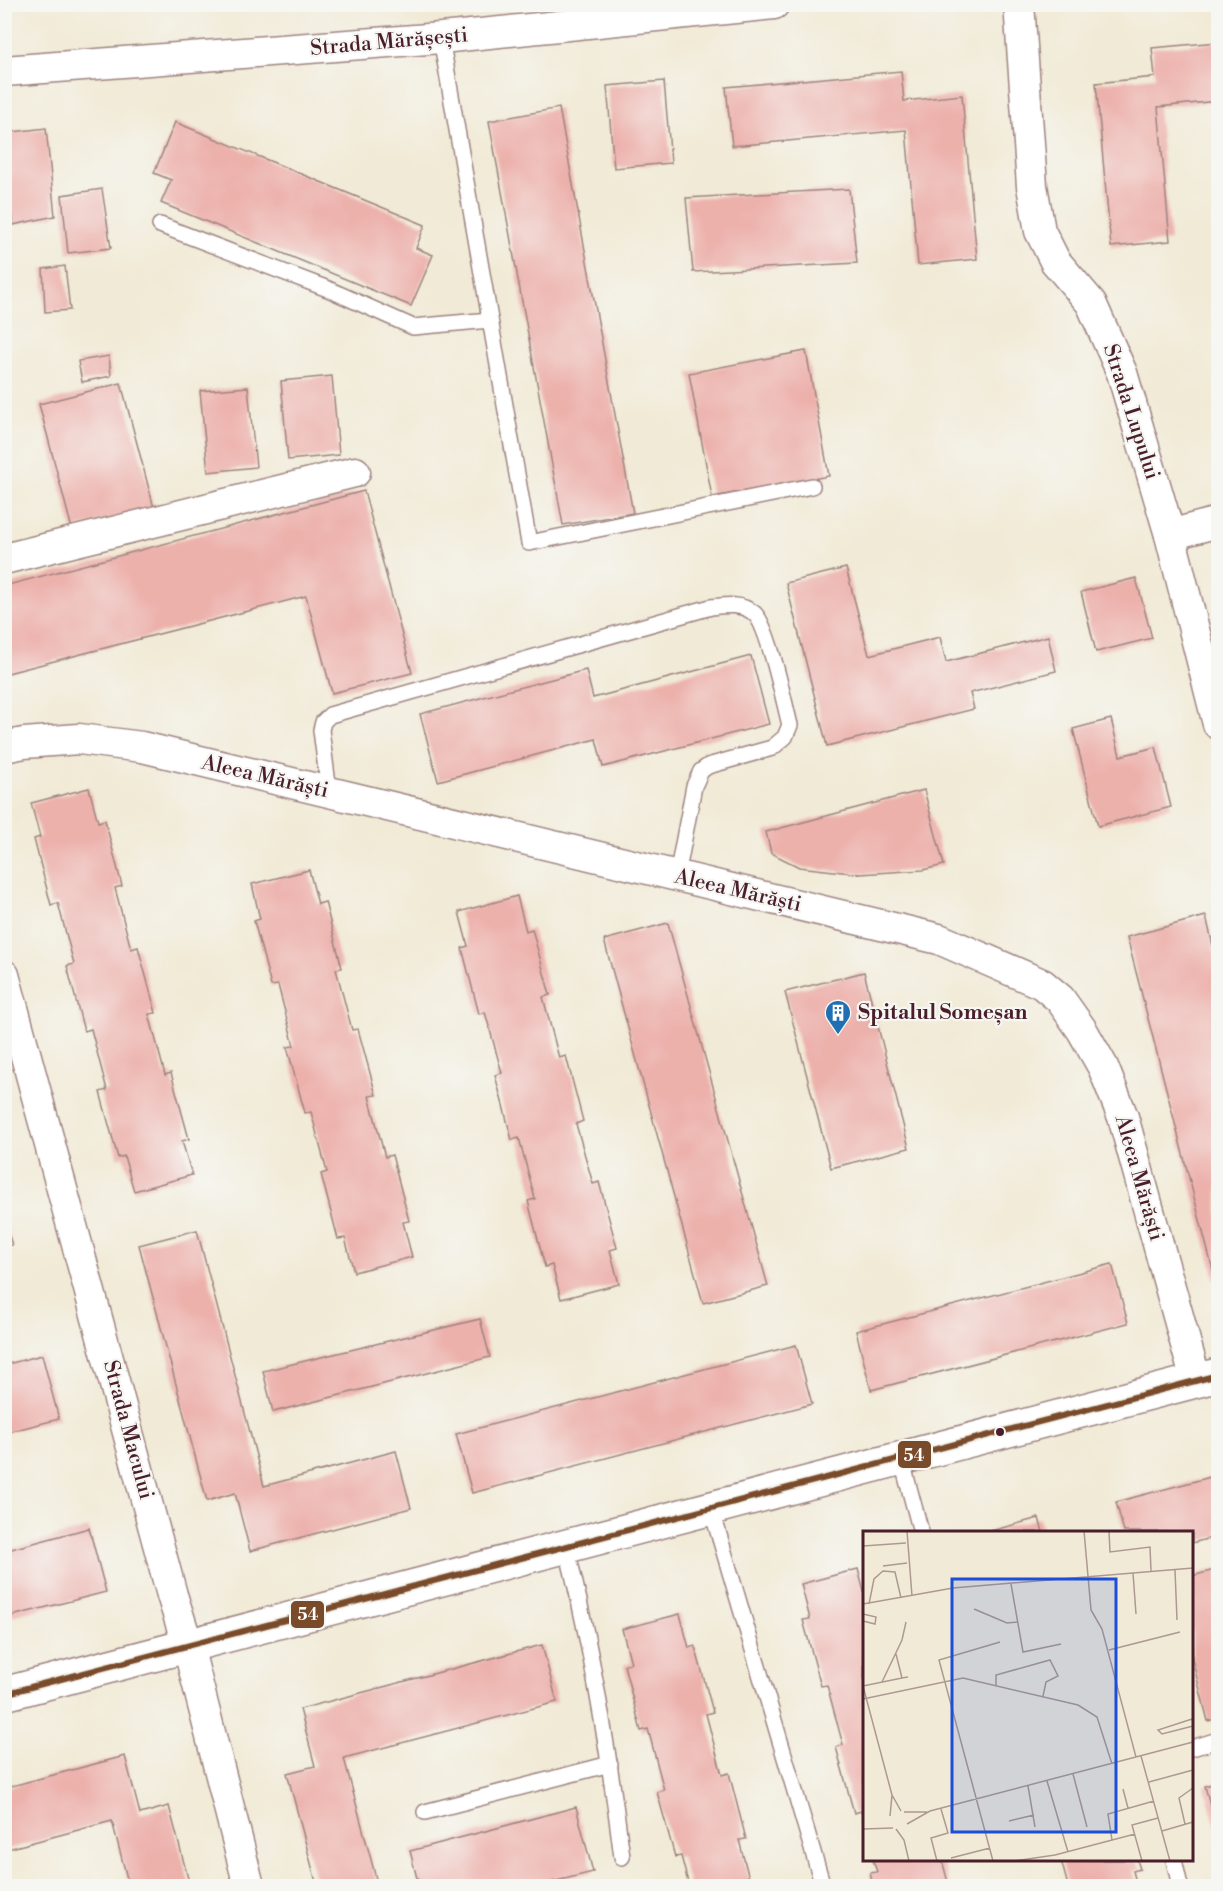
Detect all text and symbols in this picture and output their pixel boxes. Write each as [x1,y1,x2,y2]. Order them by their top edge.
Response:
street label: Strada Mărășești [309,22,469,62]
street label: Strada Lupului [1097,341,1165,483]
street label: Aleea Mărăști [198,750,331,804]
street label: Aleea Mărăști [671,864,804,918]
building icon: Spitalul Someșan [823,998,853,1036]
place label: Spitalul Someșan [858,1000,1027,1026]
street label: Aleea Mărăști [1108,1111,1169,1244]
street label: Strada Macului [97,1358,159,1502]
unlabelled marker [994,1426,1006,1438]
line badge: 54 [897,1440,932,1469]
text: 54 [904,1446,925,1466]
inset map [863,1531,1193,1861]
line badge: 54 [290,1600,325,1629]
text: 54 [298,1605,319,1625]

